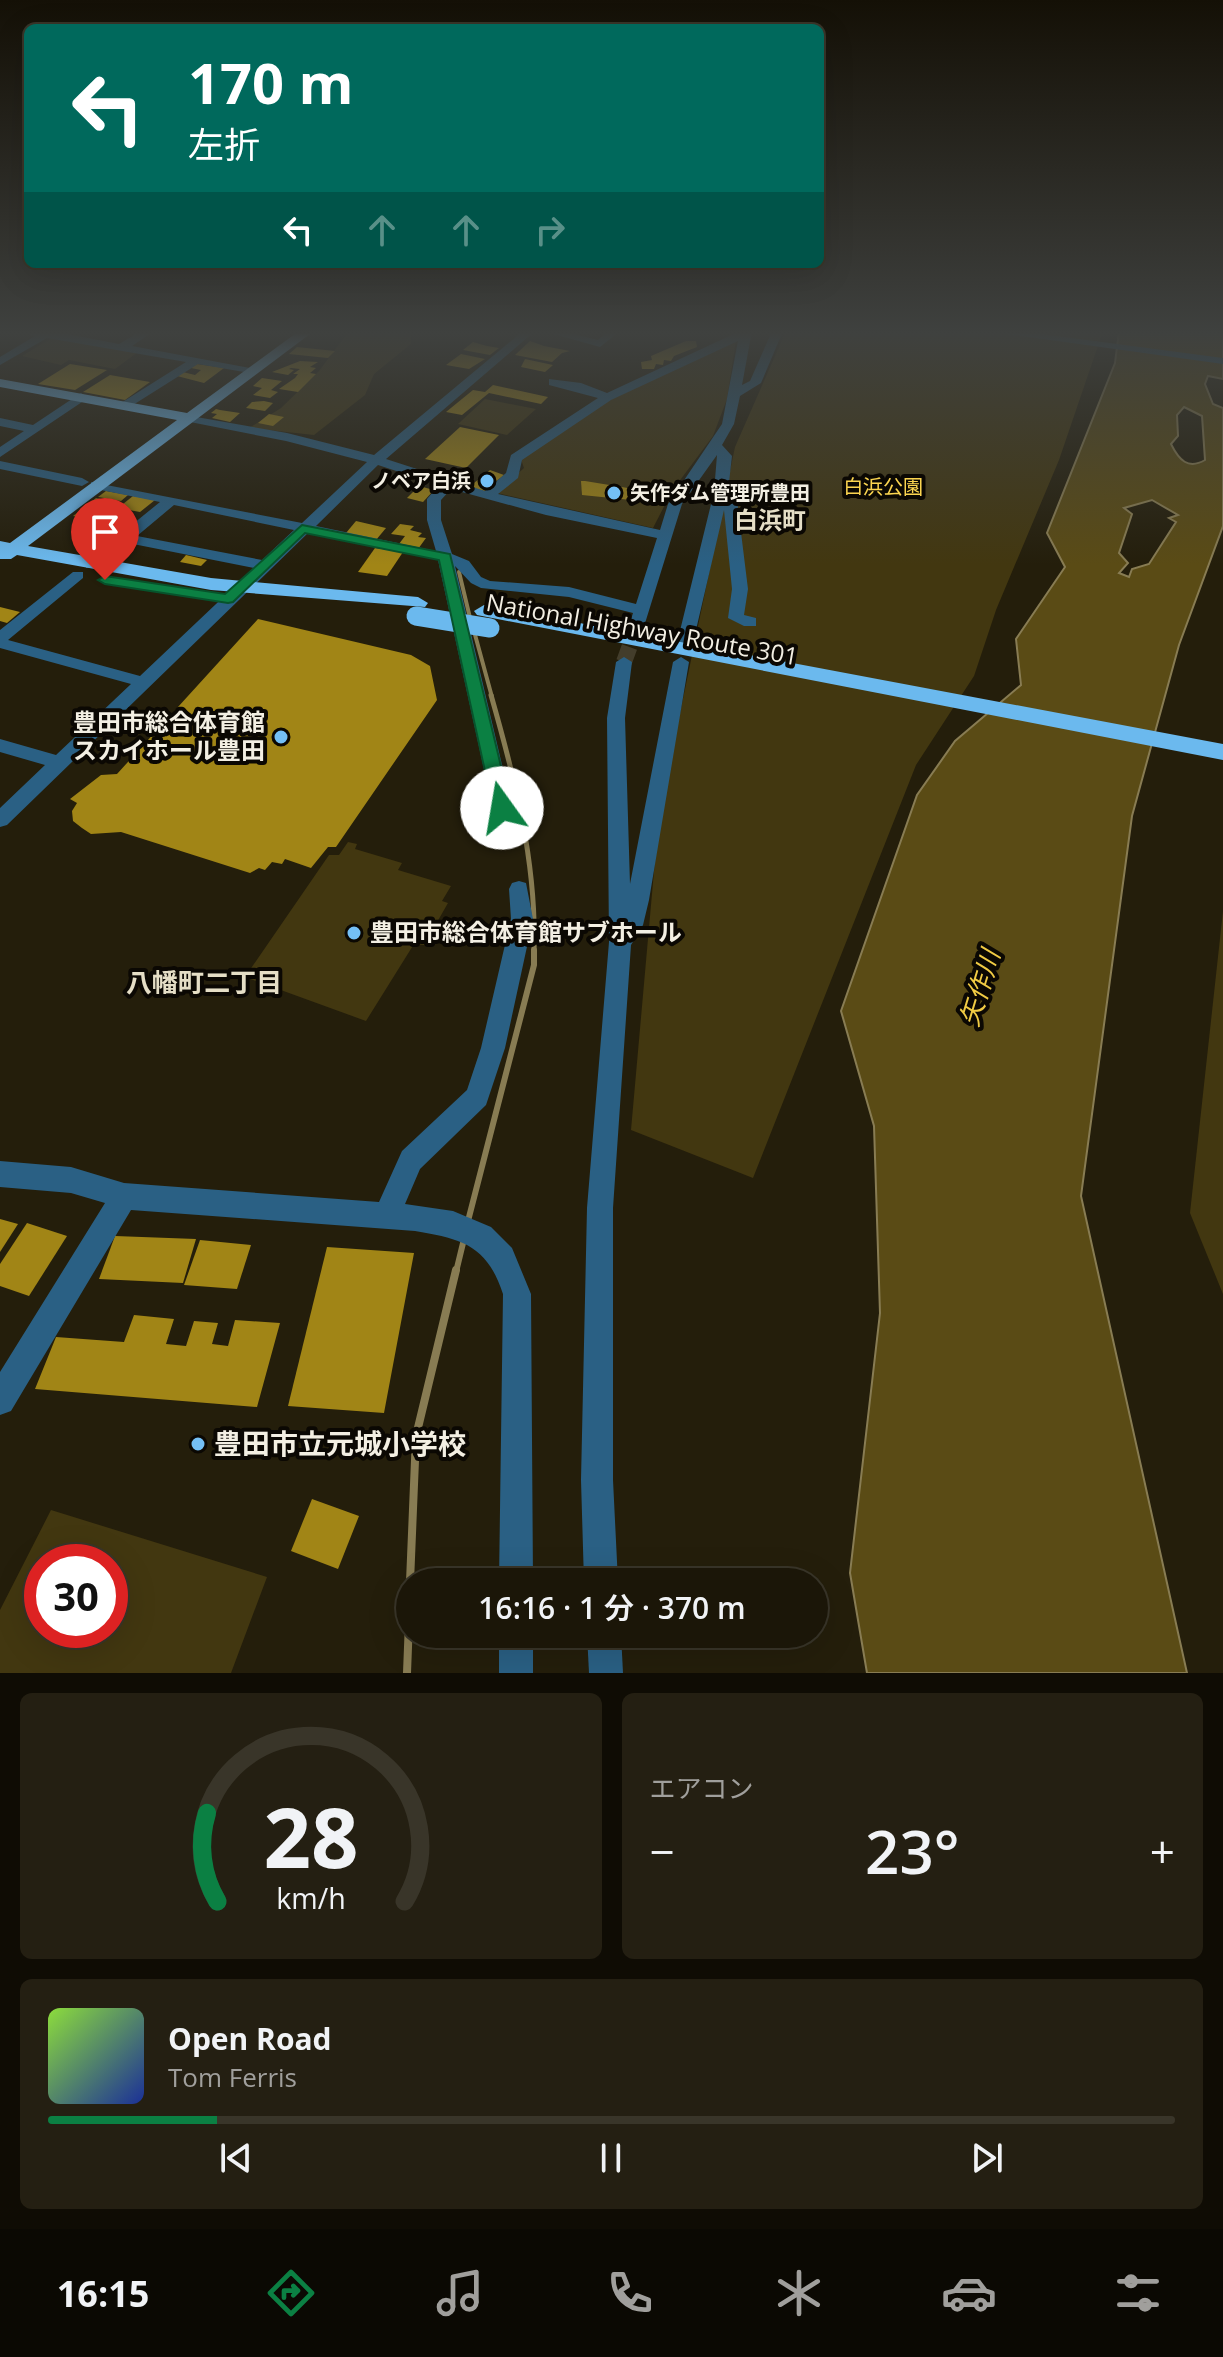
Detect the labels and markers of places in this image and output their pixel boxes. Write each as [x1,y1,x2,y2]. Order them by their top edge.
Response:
place label: ノベア白浜 [371,467,471,494]
marker: ノベア白浜 [478,472,496,490]
place label: 矢作ダム管理所豊田 [630,479,810,506]
marker: 矢作ダム管理所豊田 [605,484,623,502]
pin [71,498,139,580]
place label: 豊田市総合体育館 スカイホール豊田 [73,705,265,766]
marker: 豊田市総合体育館 スカイホール豊田 [272,728,290,746]
place label: 豊田市総合体育館サブホール [370,915,682,948]
marker: 豊田市総合体育館サブホール [345,924,363,942]
place label: 豊田市立元城小学校 [214,1424,466,1462]
marker: 豊田市立元城小学校 [189,1435,207,1453]

